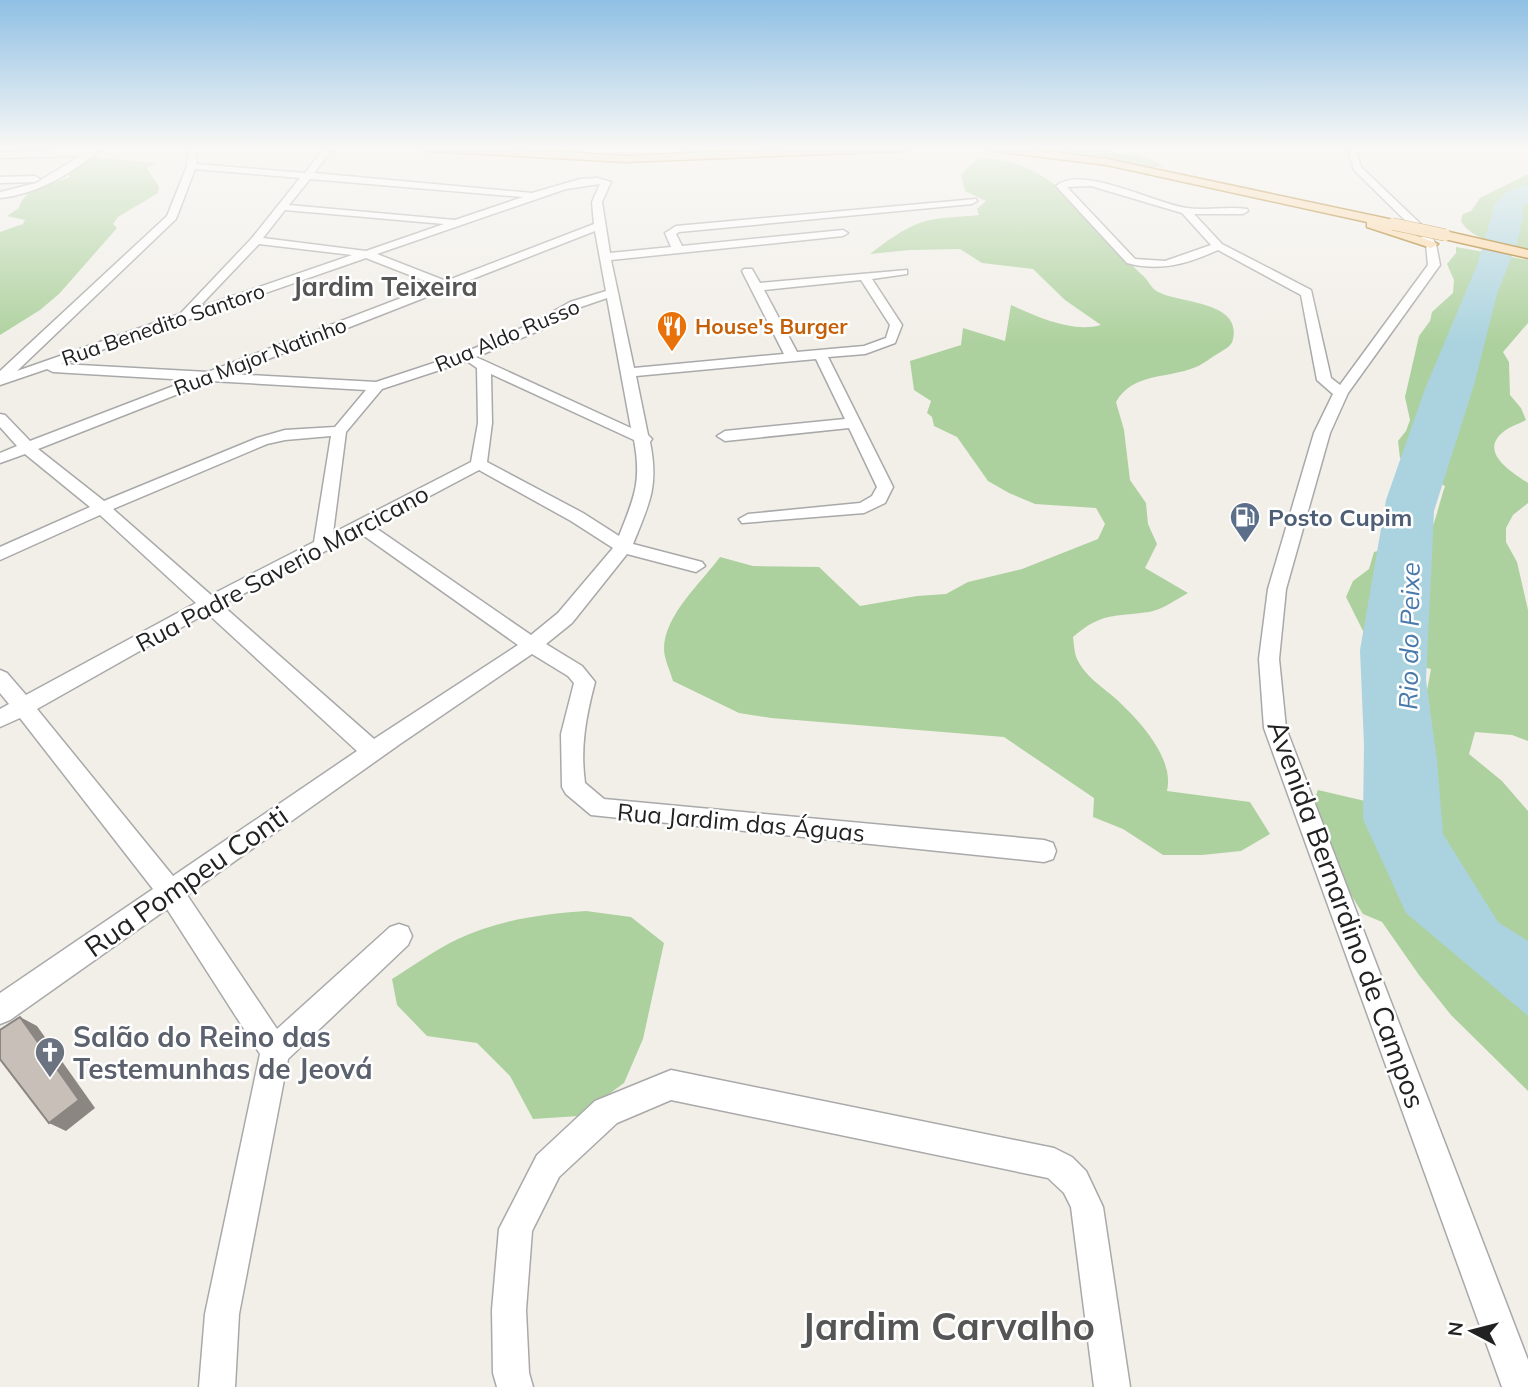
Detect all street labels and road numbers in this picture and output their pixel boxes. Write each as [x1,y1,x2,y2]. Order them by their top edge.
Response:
street label: Rua Benedito Santoro [58,277,268,371]
street label: Rua Aldo Russo [431,293,583,377]
street label: Rua Major Natinho [170,311,350,401]
street label: Rua Padre Saverio Marcicano [131,478,433,658]
street label: Avenida Bernardino de Campos [1260,715,1434,1113]
street label: Rua Jardim das Águas [616,796,866,848]
street label: Rua Pompeu Conti [78,798,294,964]

